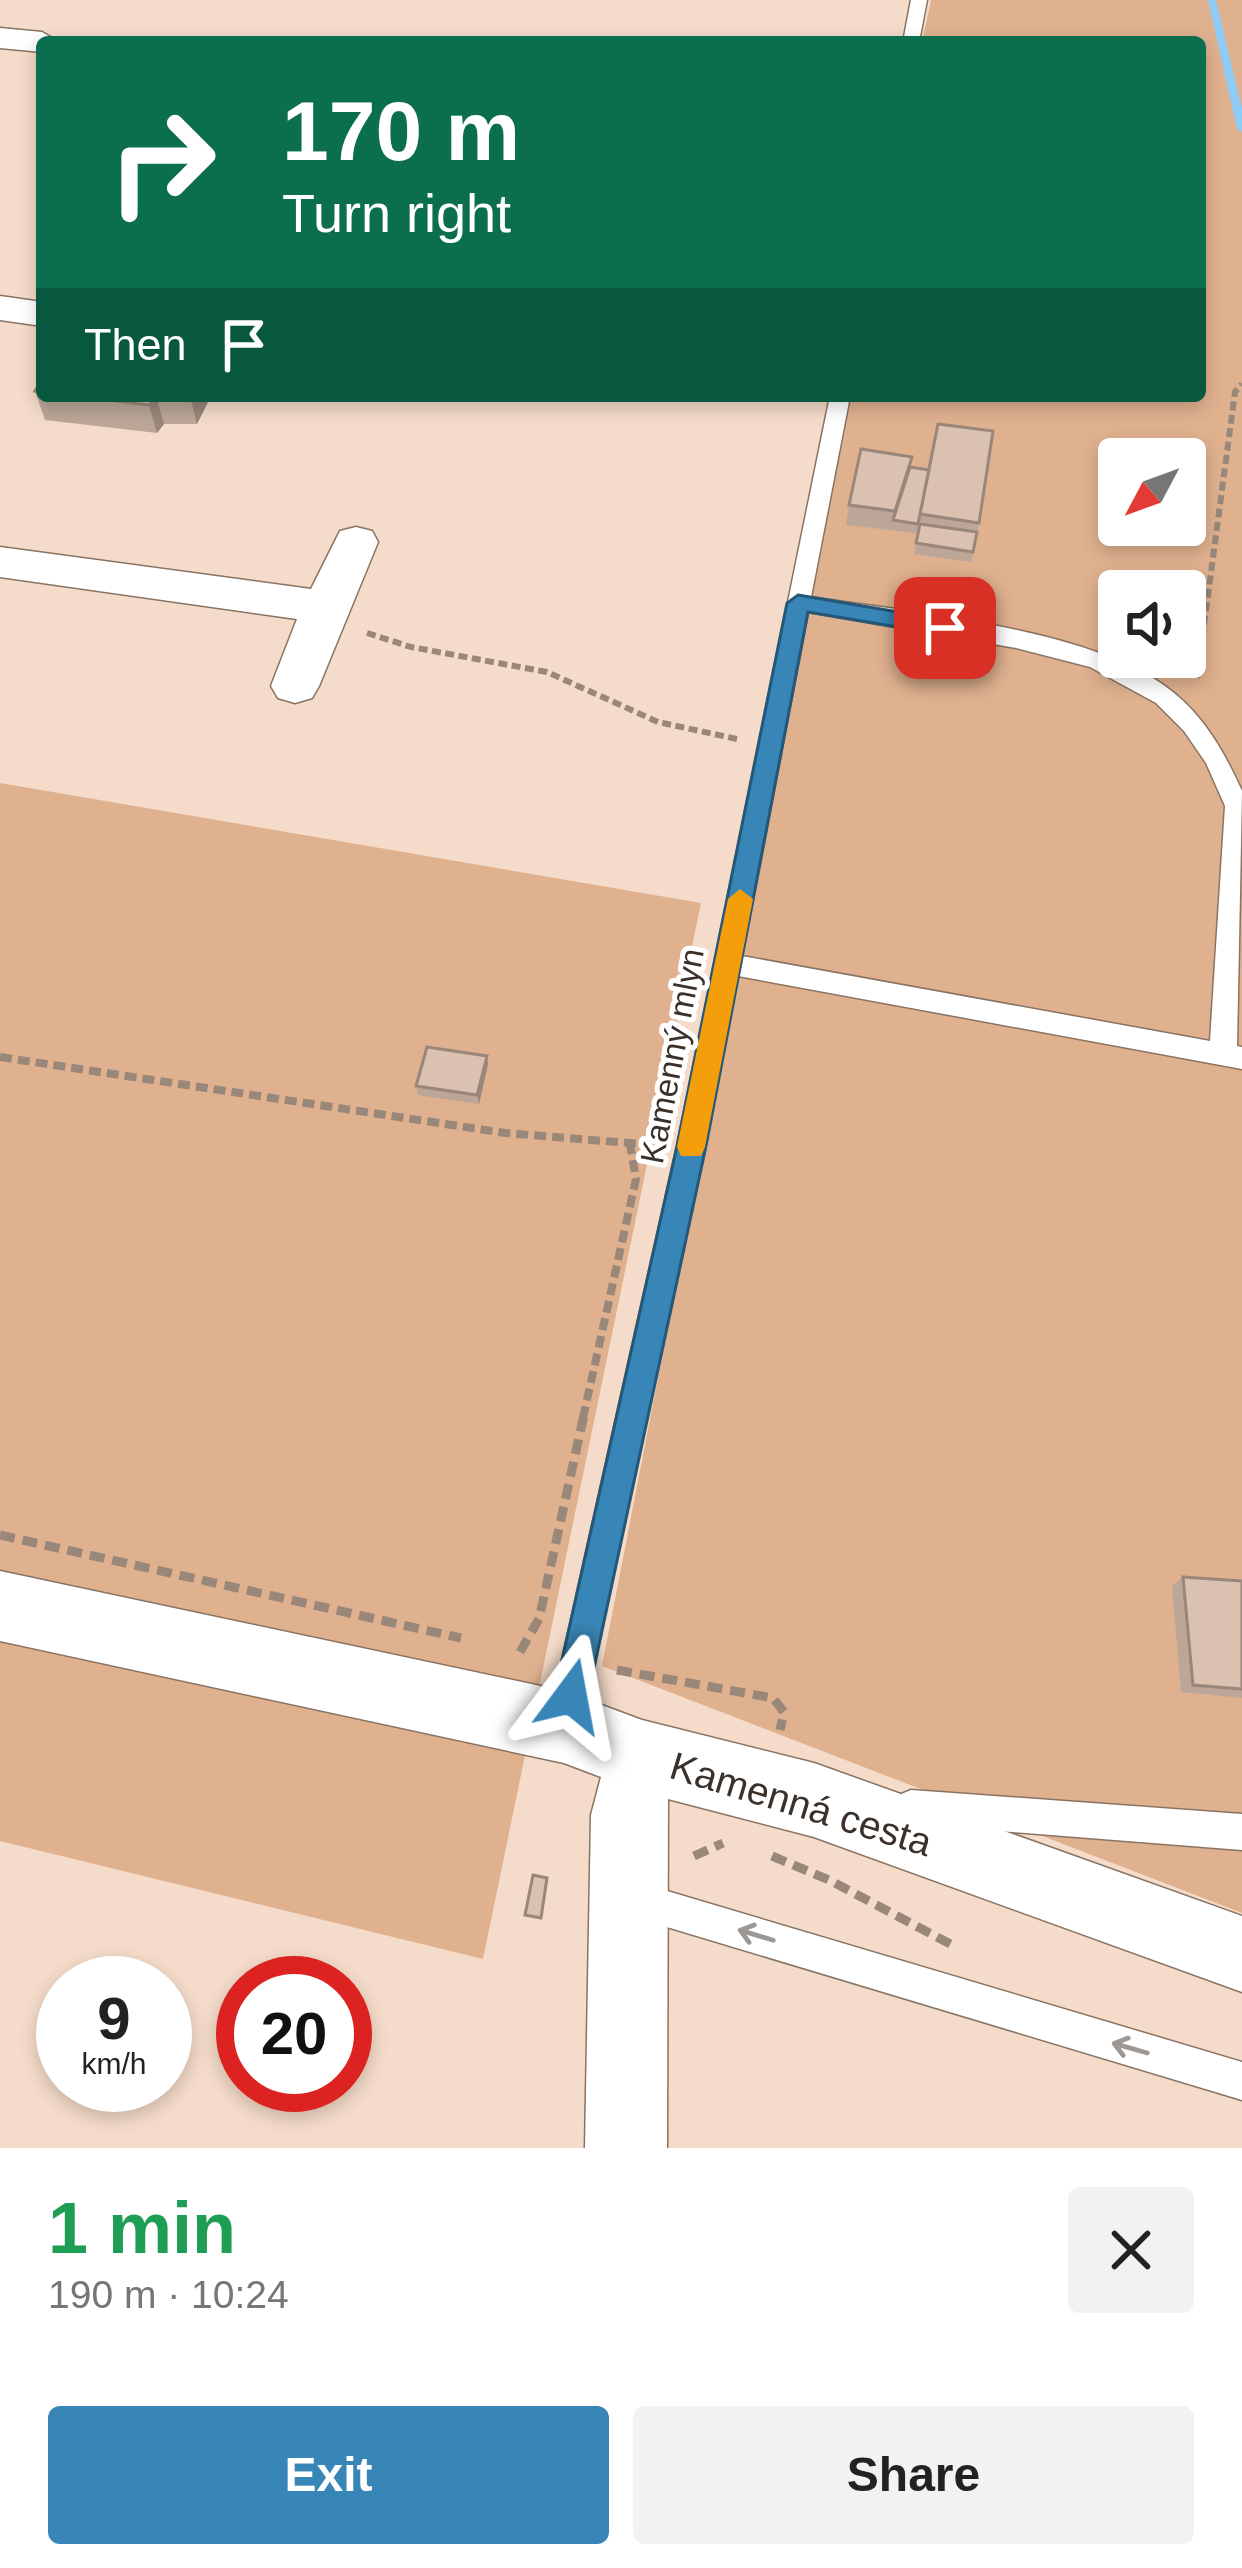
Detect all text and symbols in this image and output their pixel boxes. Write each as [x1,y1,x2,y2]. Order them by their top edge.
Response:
icon: right [84,84,240,240]
text: 170 m [282,84,520,178]
text: Turn right [282,183,511,243]
icon: arrive [211,312,277,378]
text: Then [84,319,187,370]
north arrow [1098,438,1206,546]
map controls [1098,438,1206,678]
button: sound [1098,570,1206,678]
pin [894,577,996,679]
icon: arrive [912,595,978,661]
street label: Kamenný mlyn [633,945,711,1167]
position arrow [508,1633,634,1759]
street label: Kamenná cesta [665,1744,937,1864]
one-way arrow [738,1923,776,1945]
speed limit sign: 20 [216,1956,372,2112]
text: 9 [97,1985,131,2052]
one-way arrow [1112,2036,1150,2058]
text: km/h [81,2047,147,2080]
button: close [1068,2187,1194,2313]
text: 1 min [48,2188,236,2268]
text: 190 m · 10:24 [48,2273,289,2316]
button: Exit [48,2406,609,2544]
button: Share [633,2406,1194,2544]

